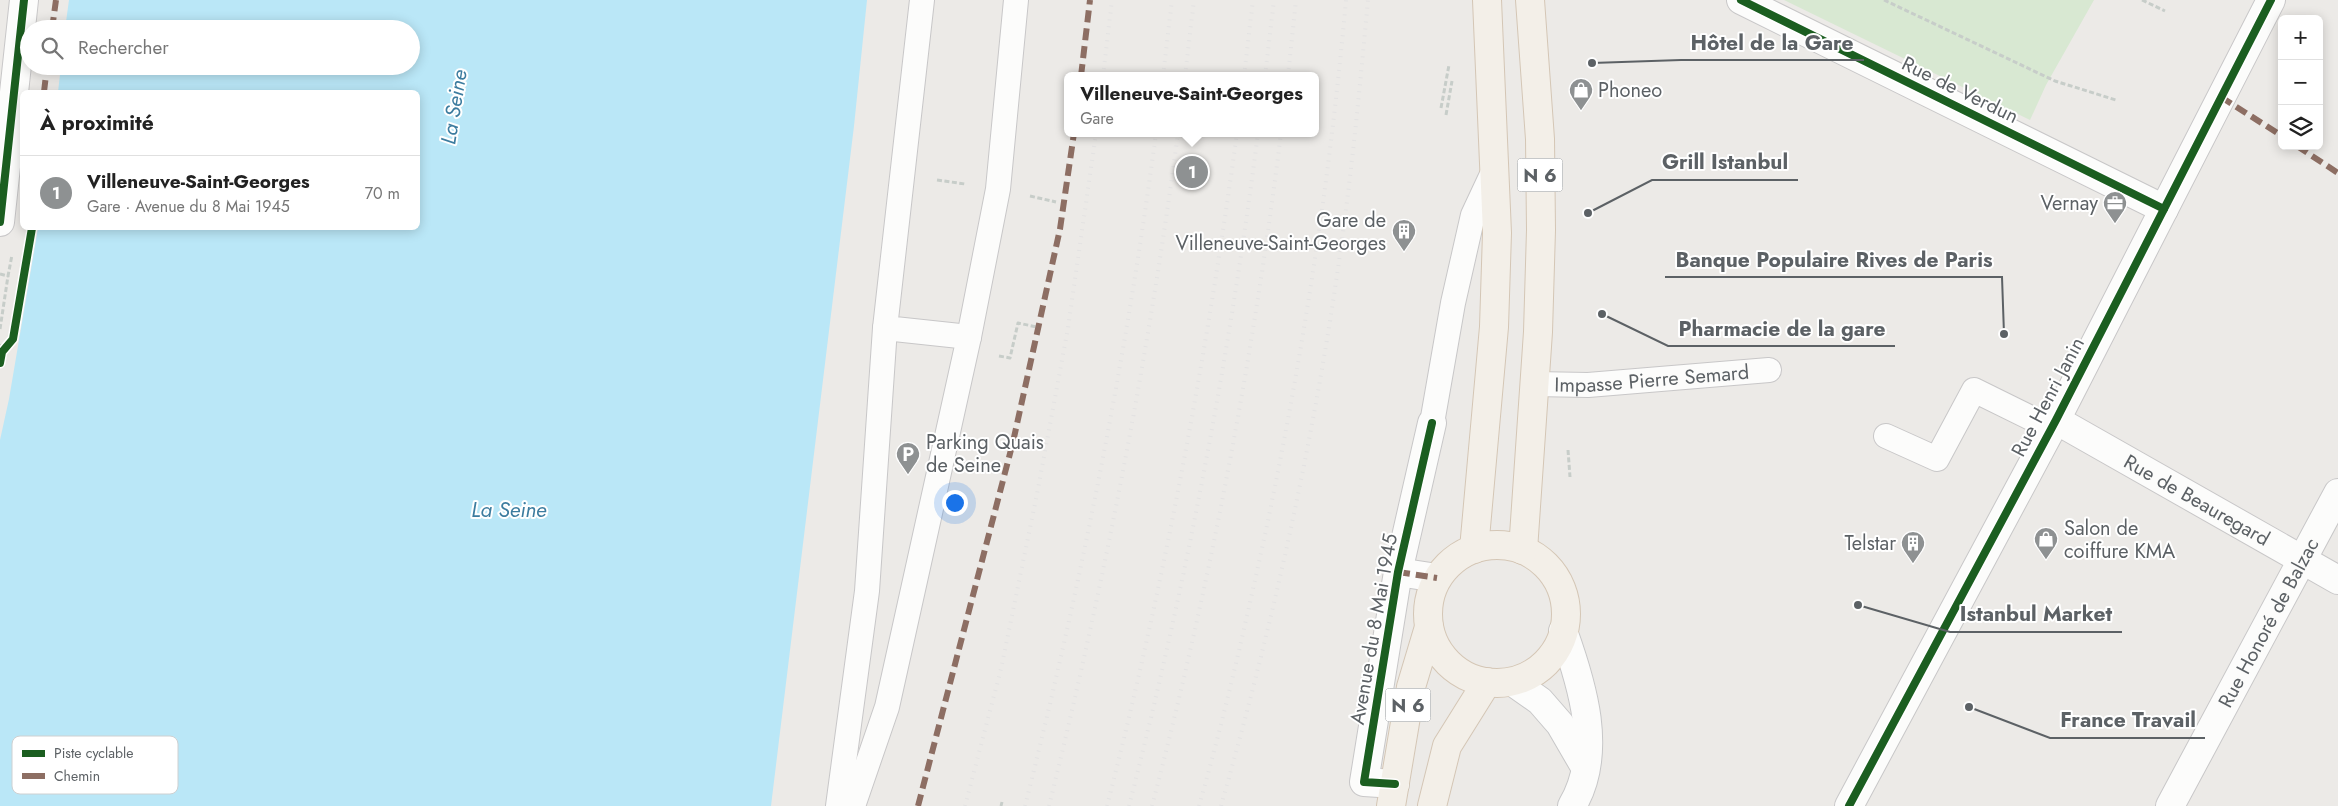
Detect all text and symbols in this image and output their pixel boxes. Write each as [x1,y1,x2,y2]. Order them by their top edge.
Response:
map controls [2278,15,2323,150]
button: + [2278,15,2323,60]
search box [20,20,420,75]
callout: Hôtel de la Gare [1681,24,1864,60]
text: Hôtel de la Gare [1691,28,1853,58]
icon: search [38,34,66,62]
text: Rechercher [78,34,169,61]
street label: Rue de Verdun [1897,49,2023,131]
button: − [2278,60,2323,105]
water label: La Seine [433,67,475,147]
popup [1064,72,1319,137]
place label: Phoneo [1598,76,1662,105]
shop icon: Phoneo [1568,77,1594,111]
text: Villeneuve-Saint-Georges [1080,80,1303,107]
button: layers [2278,105,2323,150]
text: Gare [1080,107,1114,130]
text: À proximité [40,108,154,138]
callout: Grill Istanbul [1652,144,1798,180]
text: Grill Istanbul [1662,147,1788,177]
pin: 1 [1176,153,1208,191]
road number: N 6 [1518,158,1562,192]
text: Villeneuve-Saint-Georges [87,168,310,195]
text: 1 [52,182,60,205]
text: 70 m [365,182,400,205]
place label: Vernay [2040,189,2098,218]
office icon: Vernay [2102,190,2128,224]
text: Gare · Avenue du 8 Mai 1945 [87,195,290,218]
place label: Gare de Villeneuve-Saint-Georges [1175,206,1386,258]
building icon: Gare de Villeneuve-Saint-Georges [1391,218,1417,252]
callout: Banque Populaire Rives de Paris [1665,241,2002,277]
text: Banque Populaire Rives de Paris [1675,245,1993,275]
callout: Pharmacie de la gare [1668,310,1895,346]
text: Pharmacie de la gare [1678,314,1886,344]
street label: Rue Henri Janin [2004,332,2092,462]
street label: Impasse Pierre Semard [1554,357,1750,400]
place label: Parking Quais de Seine [926,428,1044,480]
parking icon: Parking Quais de Seine [895,441,921,475]
street label: Rue de Beauregard [2119,447,2275,553]
your location [942,490,968,516]
water label: La Seine [471,495,547,525]
place label: Salon de coiffure KMA [2064,514,2176,566]
shop icon: Salon de coiffure KMA [2033,526,2059,560]
place label: Telstar [1844,529,1896,558]
building icon: Telstar [1900,530,1926,564]
street label: Avenue du 8 Mai 1945 [1343,531,1405,727]
street label: Rue Honoré de Balzac [2211,533,2326,713]
callout: Istanbul Market [1950,596,2122,632]
text: Istanbul Market [1960,599,2113,629]
road number: N 6 [1386,688,1430,722]
callout: France Travail [2050,702,2205,738]
text: France Travail [2060,705,2196,735]
legend [12,736,178,794]
text: Piste cyclable [54,743,133,763]
text: Chemin [54,766,100,786]

